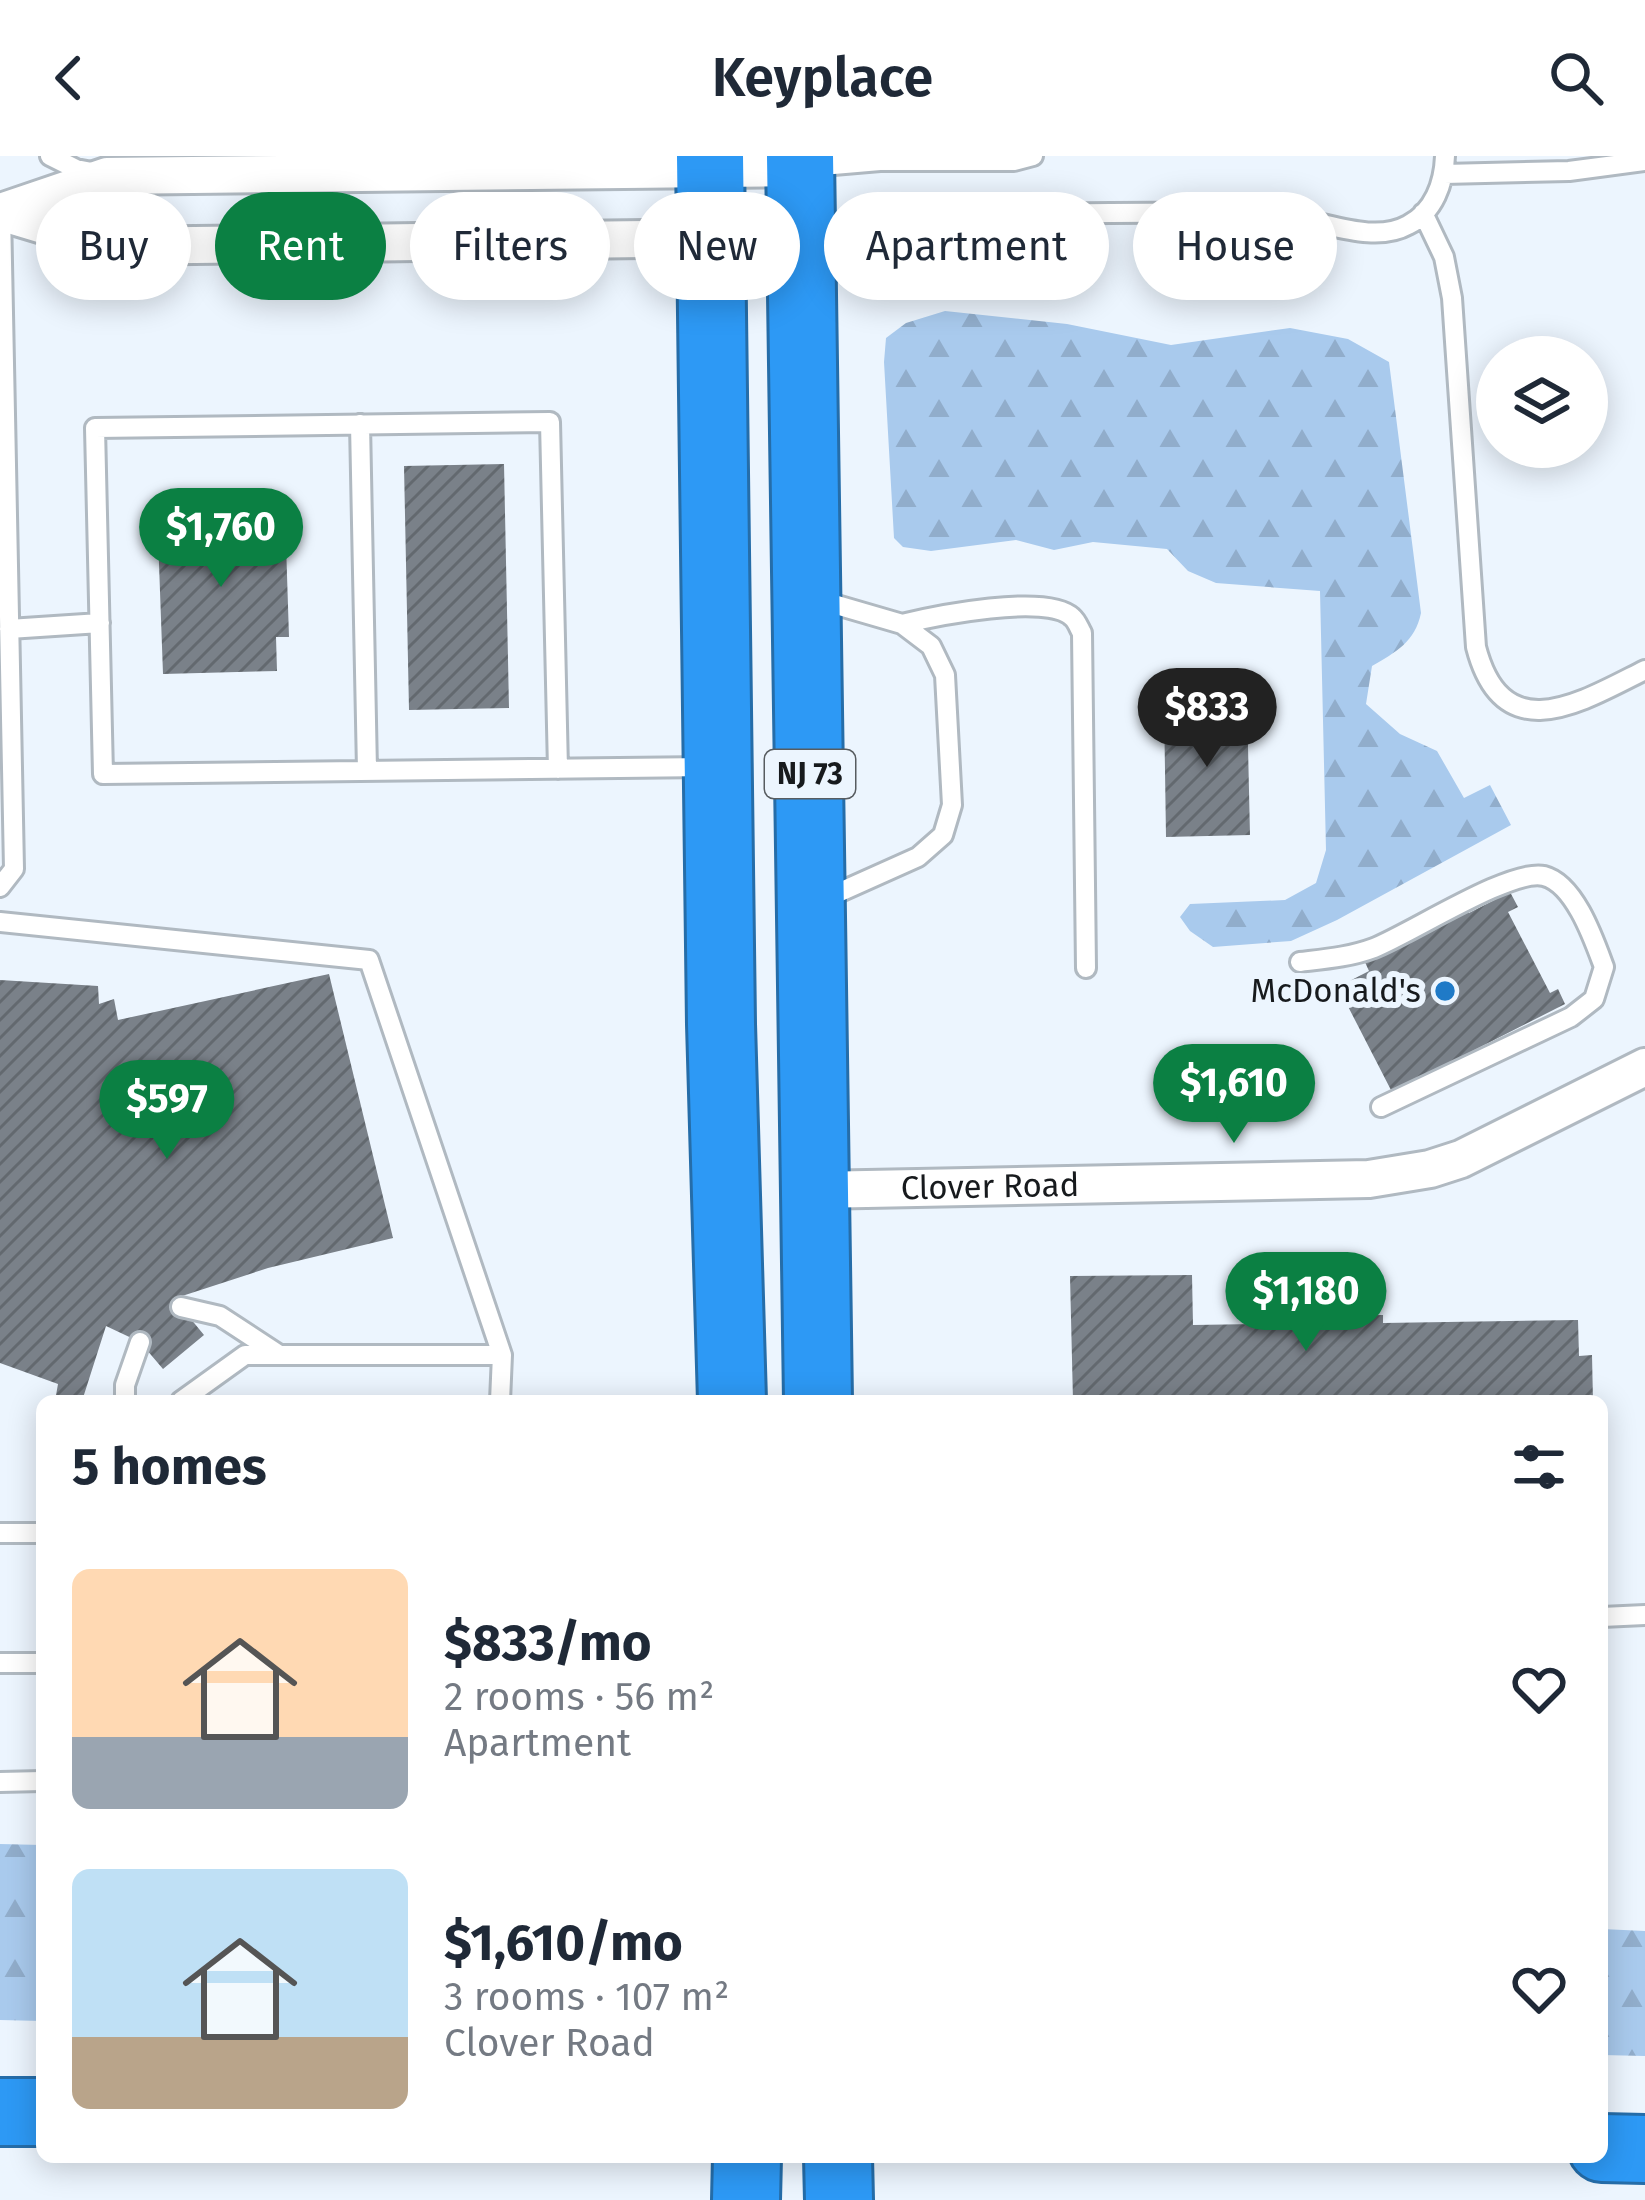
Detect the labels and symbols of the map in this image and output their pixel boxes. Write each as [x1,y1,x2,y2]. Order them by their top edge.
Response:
pin: $1,760 [123,488,319,590]
pin: $833 [1136,668,1278,770]
road number: NJ 73 [765,750,855,798]
place label: McDonald's [1251,971,1421,1011]
marker: McDonald's [1432,978,1458,1004]
pin: $1,610 [1136,1044,1332,1146]
pin: $597 [96,1060,238,1162]
street label: Clover Road [900,1165,1080,1208]
pin: $1,180 [1208,1252,1404,1354]

